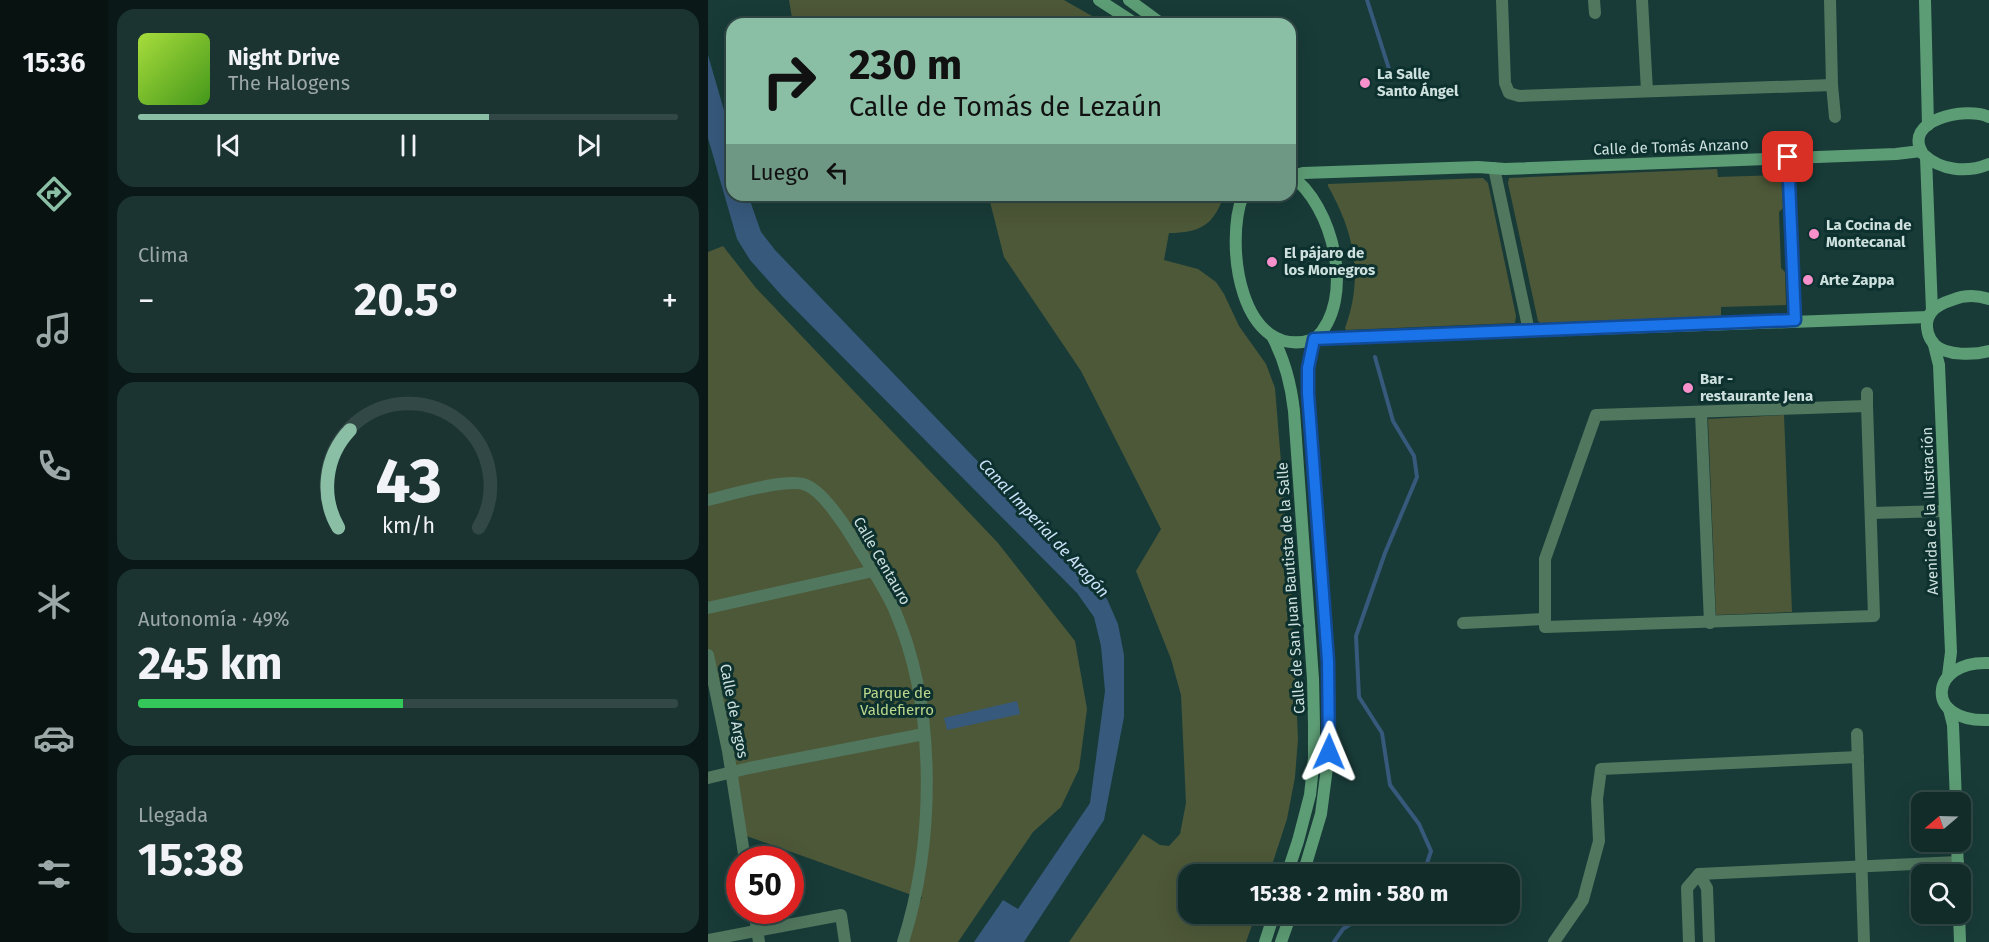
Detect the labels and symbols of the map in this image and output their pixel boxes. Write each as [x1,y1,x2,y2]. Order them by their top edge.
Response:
place label: La Salle Santo Ángel [1377,65,1459,100]
marker: La Salle Santo Ángel [1358,76,1372,90]
pin [1762,131,1813,182]
street label: Calle de Tomás Anzano [1593,135,1749,159]
place label: La Cocina de Montecanal [1826,216,1912,251]
marker: La Cocina de Montecanal [1807,227,1821,241]
place label: El pájaro de los Monegros [1284,244,1375,279]
marker: El pájaro de los Monegros [1265,255,1279,269]
place label: Arte Zappa [1819,271,1894,289]
marker: Arte Zappa [1801,273,1815,287]
place label: Bar - restaurante Jena [1700,370,1813,405]
marker: Bar - restaurante Jena [1681,381,1695,395]
street label: Avenida de la Ilustración [1918,427,1942,595]
water label: Canal Imperial de Aragón [975,455,1113,601]
street label: Calle de San Juan Bautista de la Salle [1273,462,1309,714]
street label: Calle Centauro [850,514,914,608]
street label: Calle de Argos [716,662,752,760]
park label: Parque de Valdefierro [860,684,934,719]
position arrow [1297,720,1361,784]
north arrow [1911,792,1971,852]
speed limit sign: 50 [726,846,804,924]

